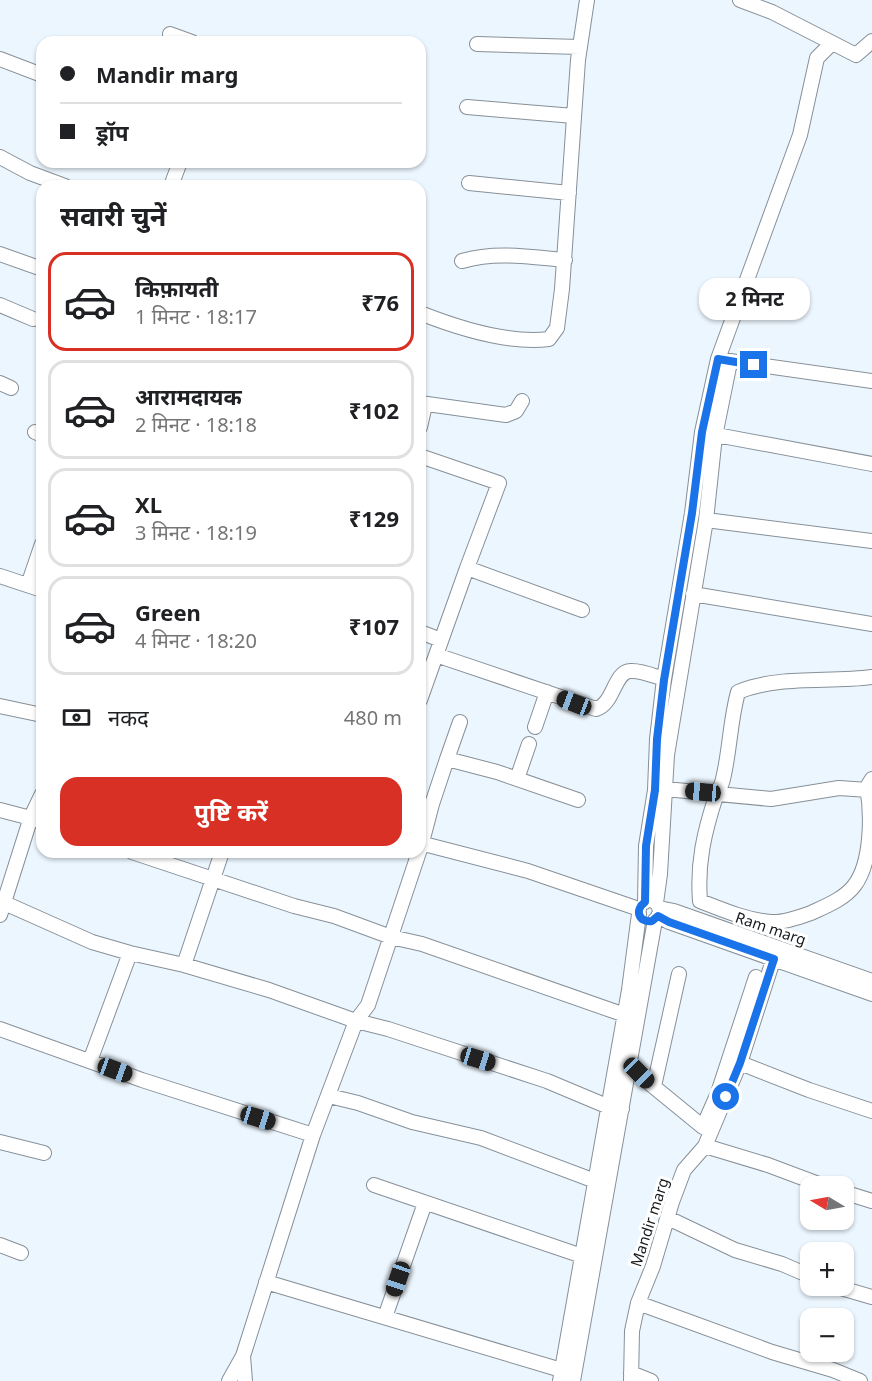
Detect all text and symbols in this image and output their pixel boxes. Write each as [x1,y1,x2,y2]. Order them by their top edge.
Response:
text: Mandir marg [96,59,238,89]
text: ड्रॉप [96,117,129,147]
text: सवारी चुनें [60,197,166,234]
text: किफ़ायती [135,273,219,303]
icon: car [63,275,117,329]
callout: 2 मिनट [698,278,810,320]
text: 2 मिनट [725,285,784,312]
text: ₹76 [361,287,399,317]
text: 1 मिनट · 18:17 [135,303,257,330]
route end [740,351,767,378]
text: आरामदायक [135,381,242,411]
icon: car [63,383,117,437]
text: ₹102 [349,395,399,425]
text: 2 मिनट · 18:18 [135,411,257,438]
text: XL [135,489,162,519]
icon: car [63,491,117,545]
text: ₹129 [349,503,399,533]
text: 3 मिनट · 18:19 [135,519,257,546]
text: Green [135,597,201,627]
icon: car [63,599,117,653]
text: ₹107 [349,611,399,641]
text: 4 मिनट · 18:20 [135,627,257,654]
car [554,688,594,718]
icon: cash [60,701,93,734]
text: नकद [108,702,149,732]
text: 480 m [344,704,402,731]
button: पुष्टि करें [60,777,402,846]
car [684,781,722,803]
street label: Ram marg [733,907,809,949]
car [458,1045,498,1073]
car [620,1054,658,1092]
car [95,1055,135,1085]
route start [712,1083,739,1110]
car [238,1104,278,1132]
street label: Mandir marg [625,1175,673,1269]
north arrow [800,1176,854,1230]
map controls [800,1176,854,1362]
button: + [800,1242,854,1296]
car [384,1259,412,1299]
button: − [800,1308,854,1362]

